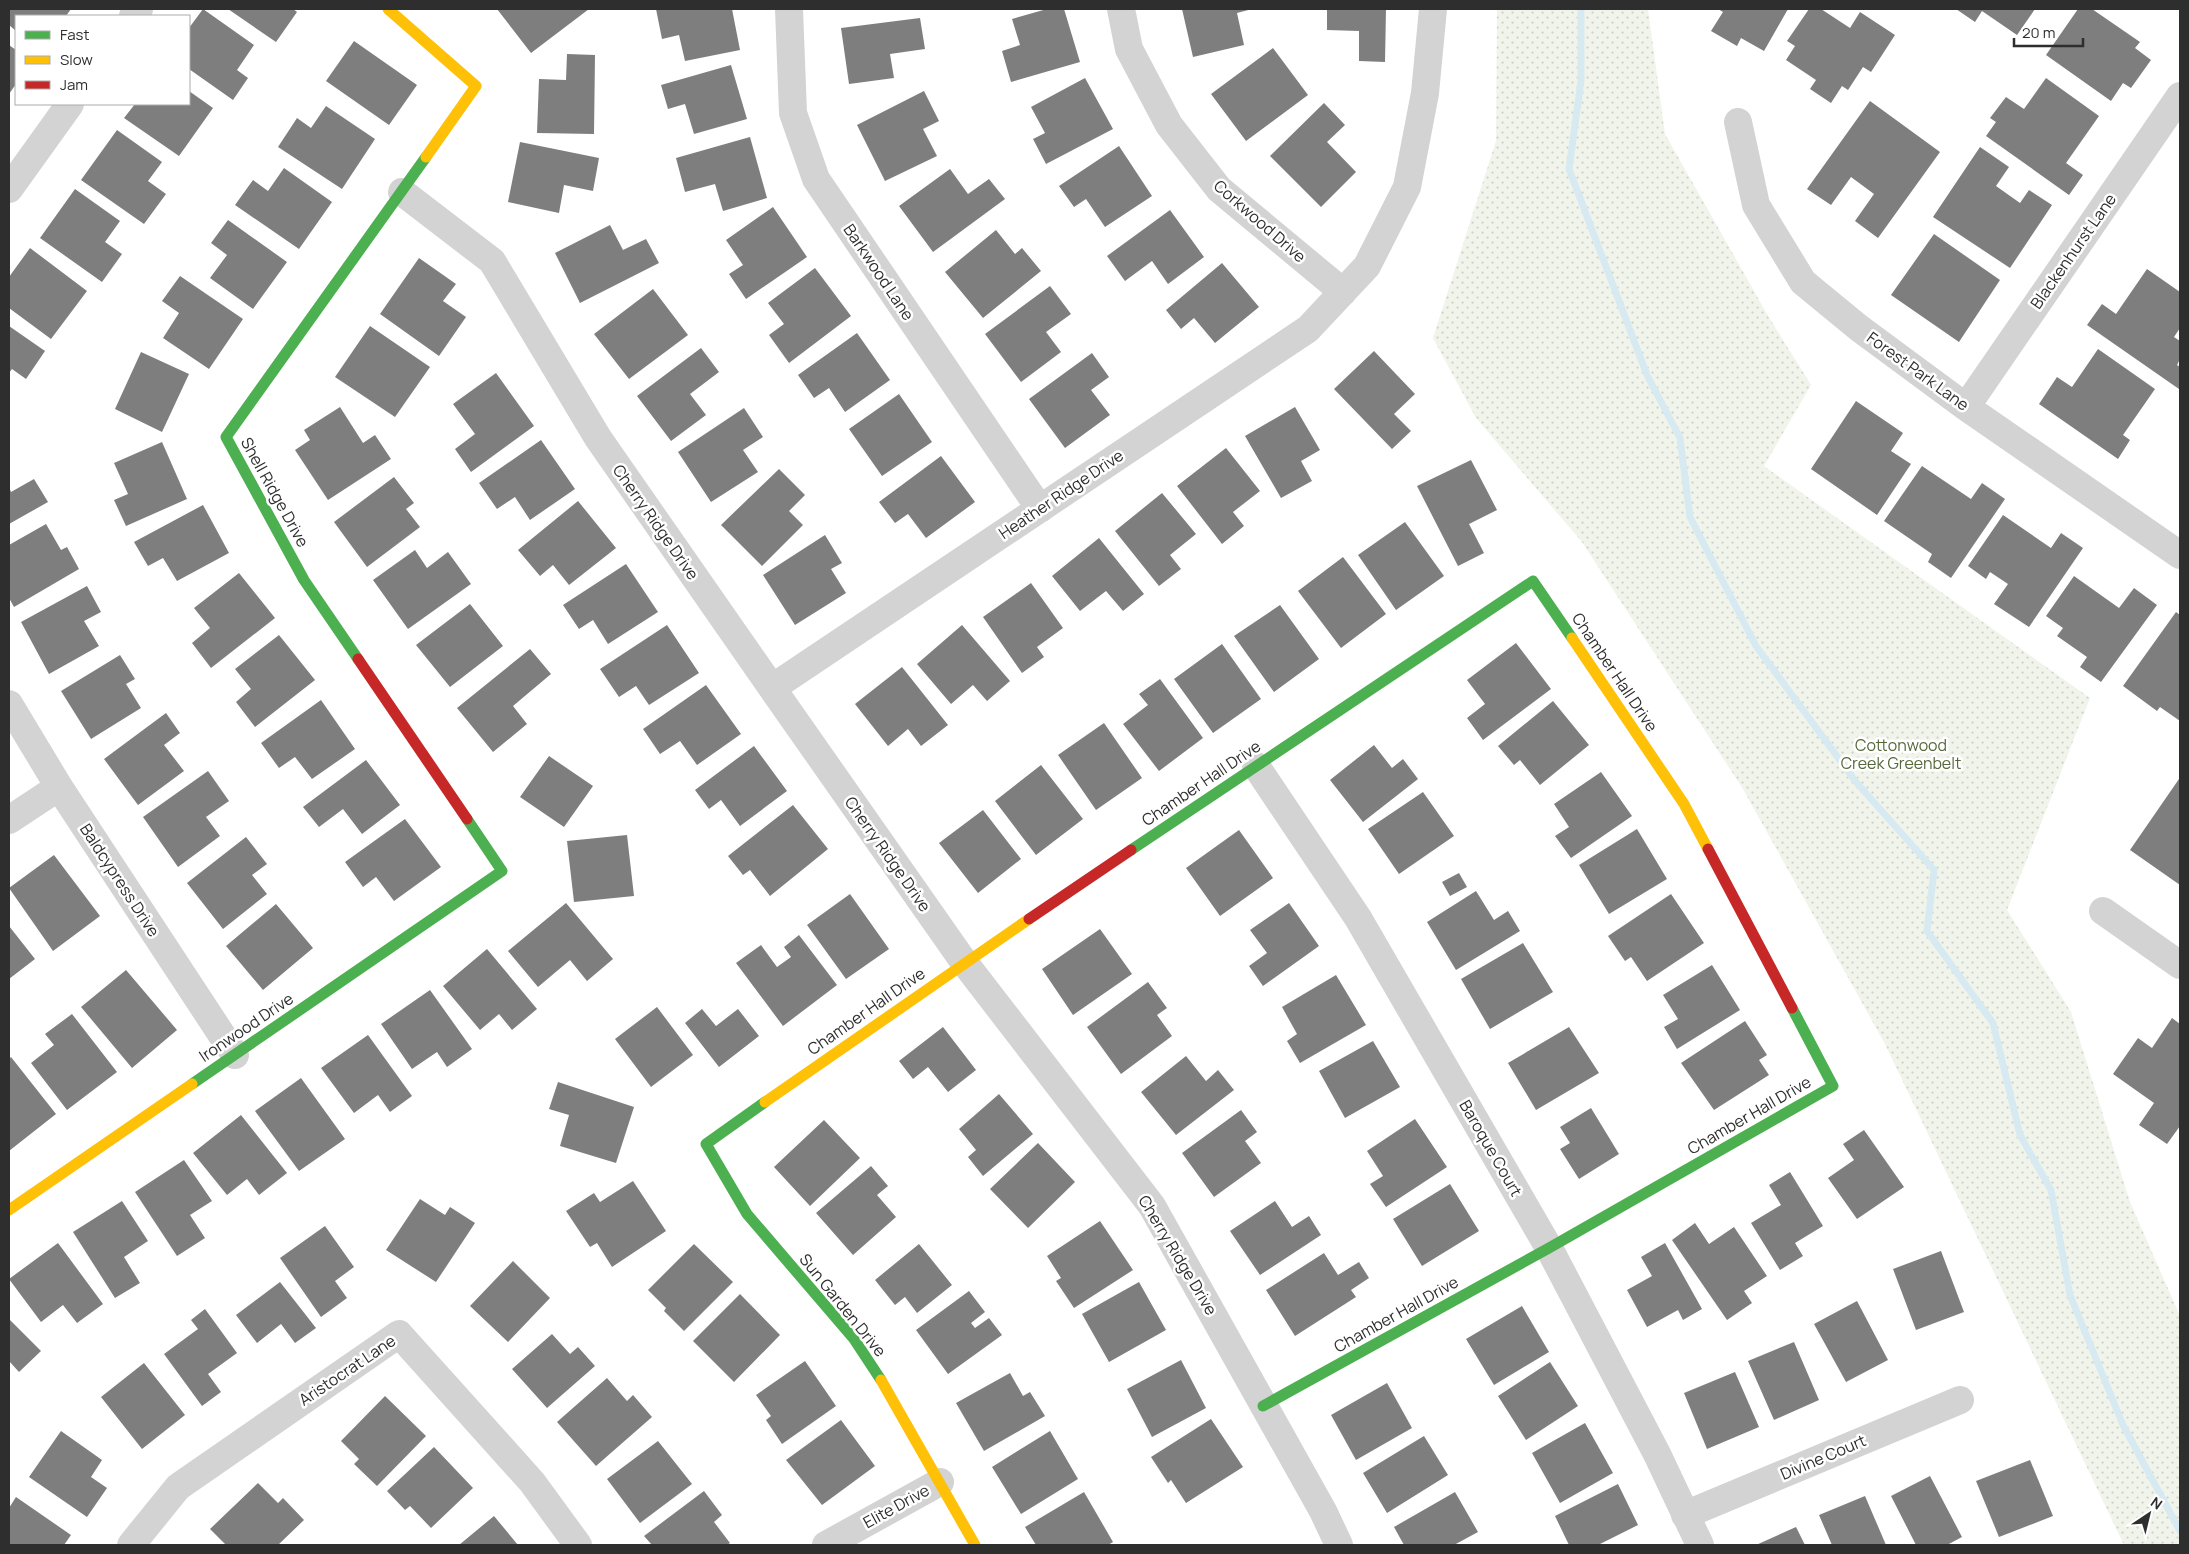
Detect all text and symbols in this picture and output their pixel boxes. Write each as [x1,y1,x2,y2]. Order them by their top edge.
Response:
legend [15,15,190,105]
scale bar [2014,15,2083,47]
text: 20 m [2022,22,2055,43]
text: Fast [60,24,89,45]
text: Slow [60,49,93,70]
text: Jam [60,74,88,95]
street label: Corkwood Drive [1209,175,1311,267]
street label: Blackenhurst Lane [2025,189,2121,313]
street label: Barkwood Lane [839,219,919,325]
street label: Forest Park Lane [1863,326,1973,416]
street label: Shell Ridge Drive [236,433,314,551]
street label: Heather Ridge Drive [994,444,1128,544]
street label: Cherry Ridge Drive [608,460,704,584]
street label: Chamber Hall Drive [1567,608,1663,736]
park label: Cottonwood Creek Greenbelt [1841,734,1961,774]
street label: Chamber Hall Drive [1137,735,1265,831]
street label: Cherry Ridge Drive [840,792,936,916]
street label: Baldcypress Drive [75,819,165,941]
street label: Chamber Hall Drive [803,962,929,1060]
street label: Ironwood Drive [195,987,297,1067]
street label: Chamber Hall Drive [1683,1071,1815,1159]
street label: Baroque Court [1454,1096,1528,1200]
street label: Cherry Ridge Drive [1134,1191,1222,1319]
street label: Sun Garden Drive [795,1249,891,1361]
street label: Chamber Hall Drive [1330,1271,1462,1357]
street label: Aristocrat Lane [294,1329,400,1411]
street label: Divine Court [1777,1429,1869,1485]
street label: Elite Drive [859,1479,933,1533]
north arrow [2124,1489,2174,1539]
text: N [2147,1492,2166,1514]

